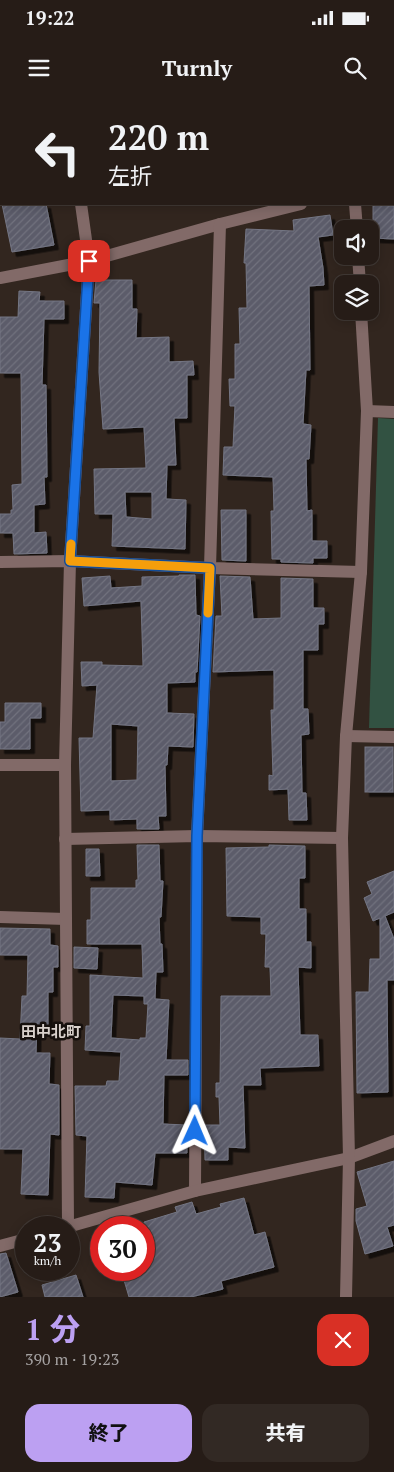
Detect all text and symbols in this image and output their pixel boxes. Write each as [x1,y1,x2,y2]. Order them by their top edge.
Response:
text: 19:22 [25,5,74,30]
text: Turnly [162,53,232,82]
icon: menu [25,54,53,82]
icon: search [341,54,369,82]
text: 220 m [108,114,209,160]
icon: left [25,120,90,185]
text: 左折 [108,161,152,190]
map controls [334,220,379,320]
button: sound [334,220,379,265]
pin [68,240,110,282]
icon: arrive [75,247,103,275]
button: layers [334,275,379,320]
district label: 田中北町 [21,1021,81,1041]
position arrow [168,1104,220,1156]
speed limit sign: 30 [90,1216,155,1281]
text: 23 [33,1226,62,1259]
text: km/h [34,1253,61,1268]
text: 1 分 [25,1309,80,1349]
button: close [317,1314,369,1366]
text: 390 m · 19:23 [25,1348,119,1370]
button: 終了 [25,1404,192,1462]
button: 共有 [202,1404,369,1462]

